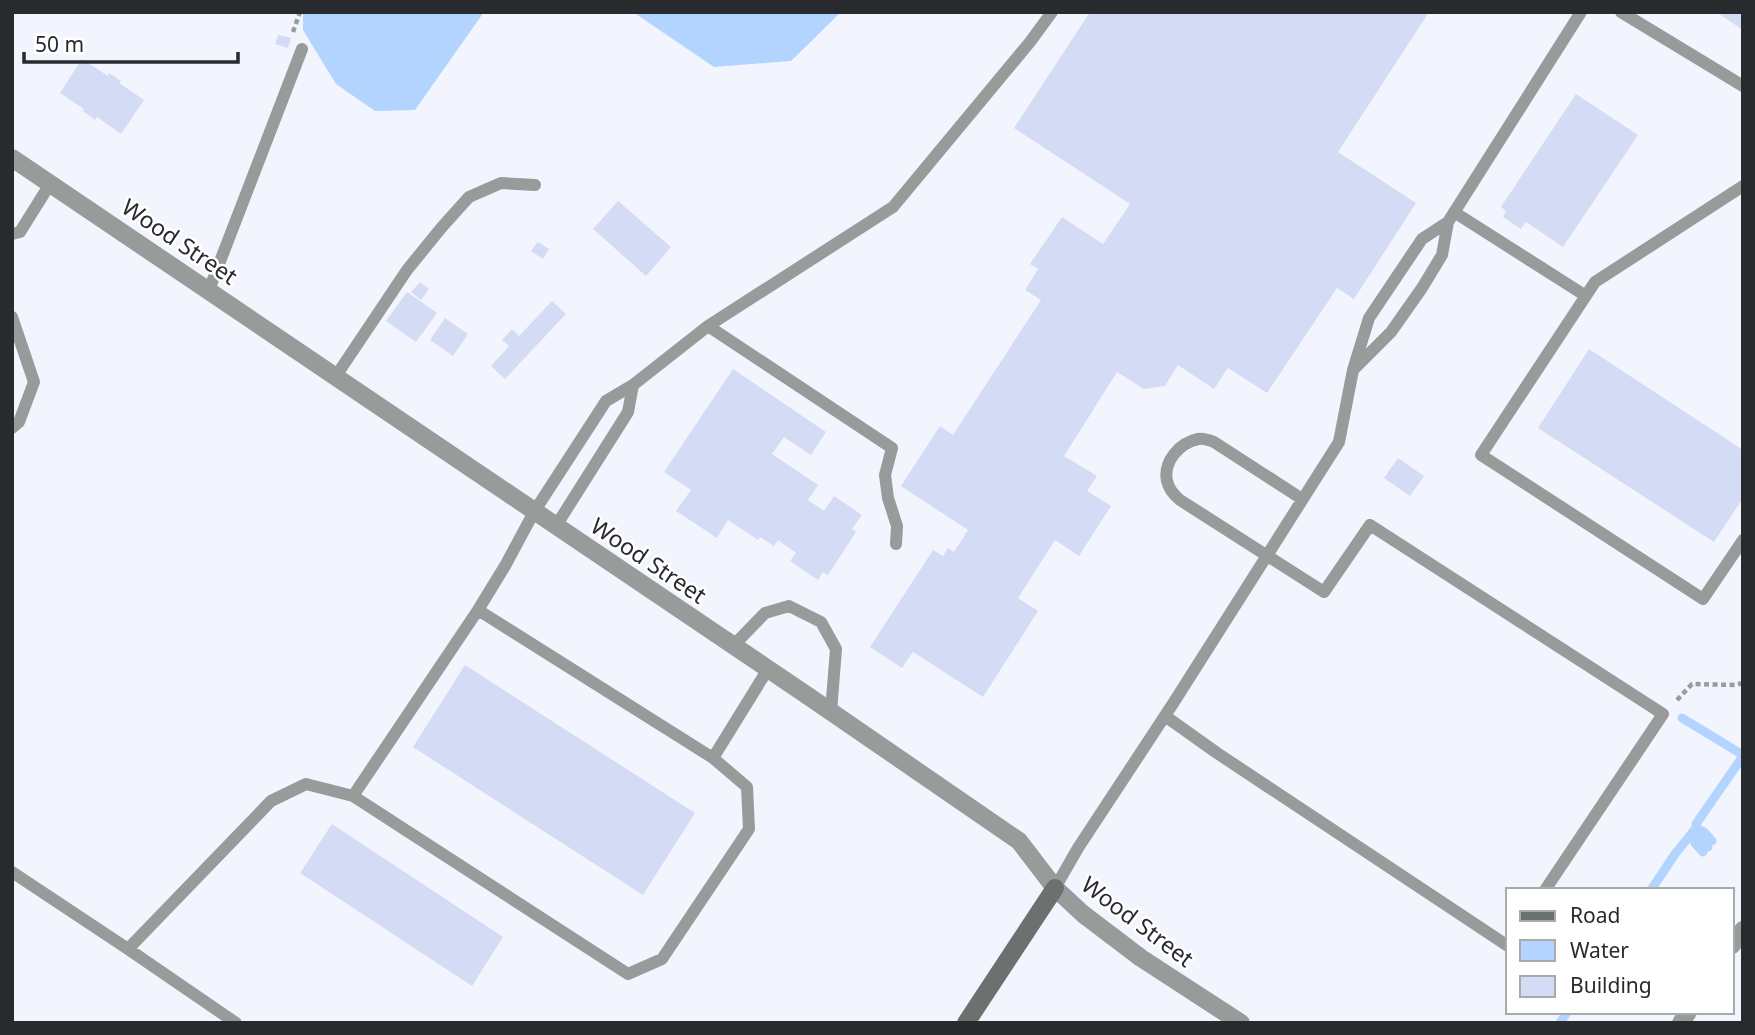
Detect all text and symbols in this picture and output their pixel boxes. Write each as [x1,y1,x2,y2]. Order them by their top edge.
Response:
scale bar [24,21,238,65]
text: 50 m [35,30,84,58]
street label: Wood Street [116,191,244,291]
street label: Wood Street [585,510,713,610]
street label: Wood Street [1075,868,1201,974]
legend [1506,888,1734,1014]
text: Road [1570,901,1620,929]
text: Water [1570,936,1629,964]
text: Building [1570,971,1652,999]

